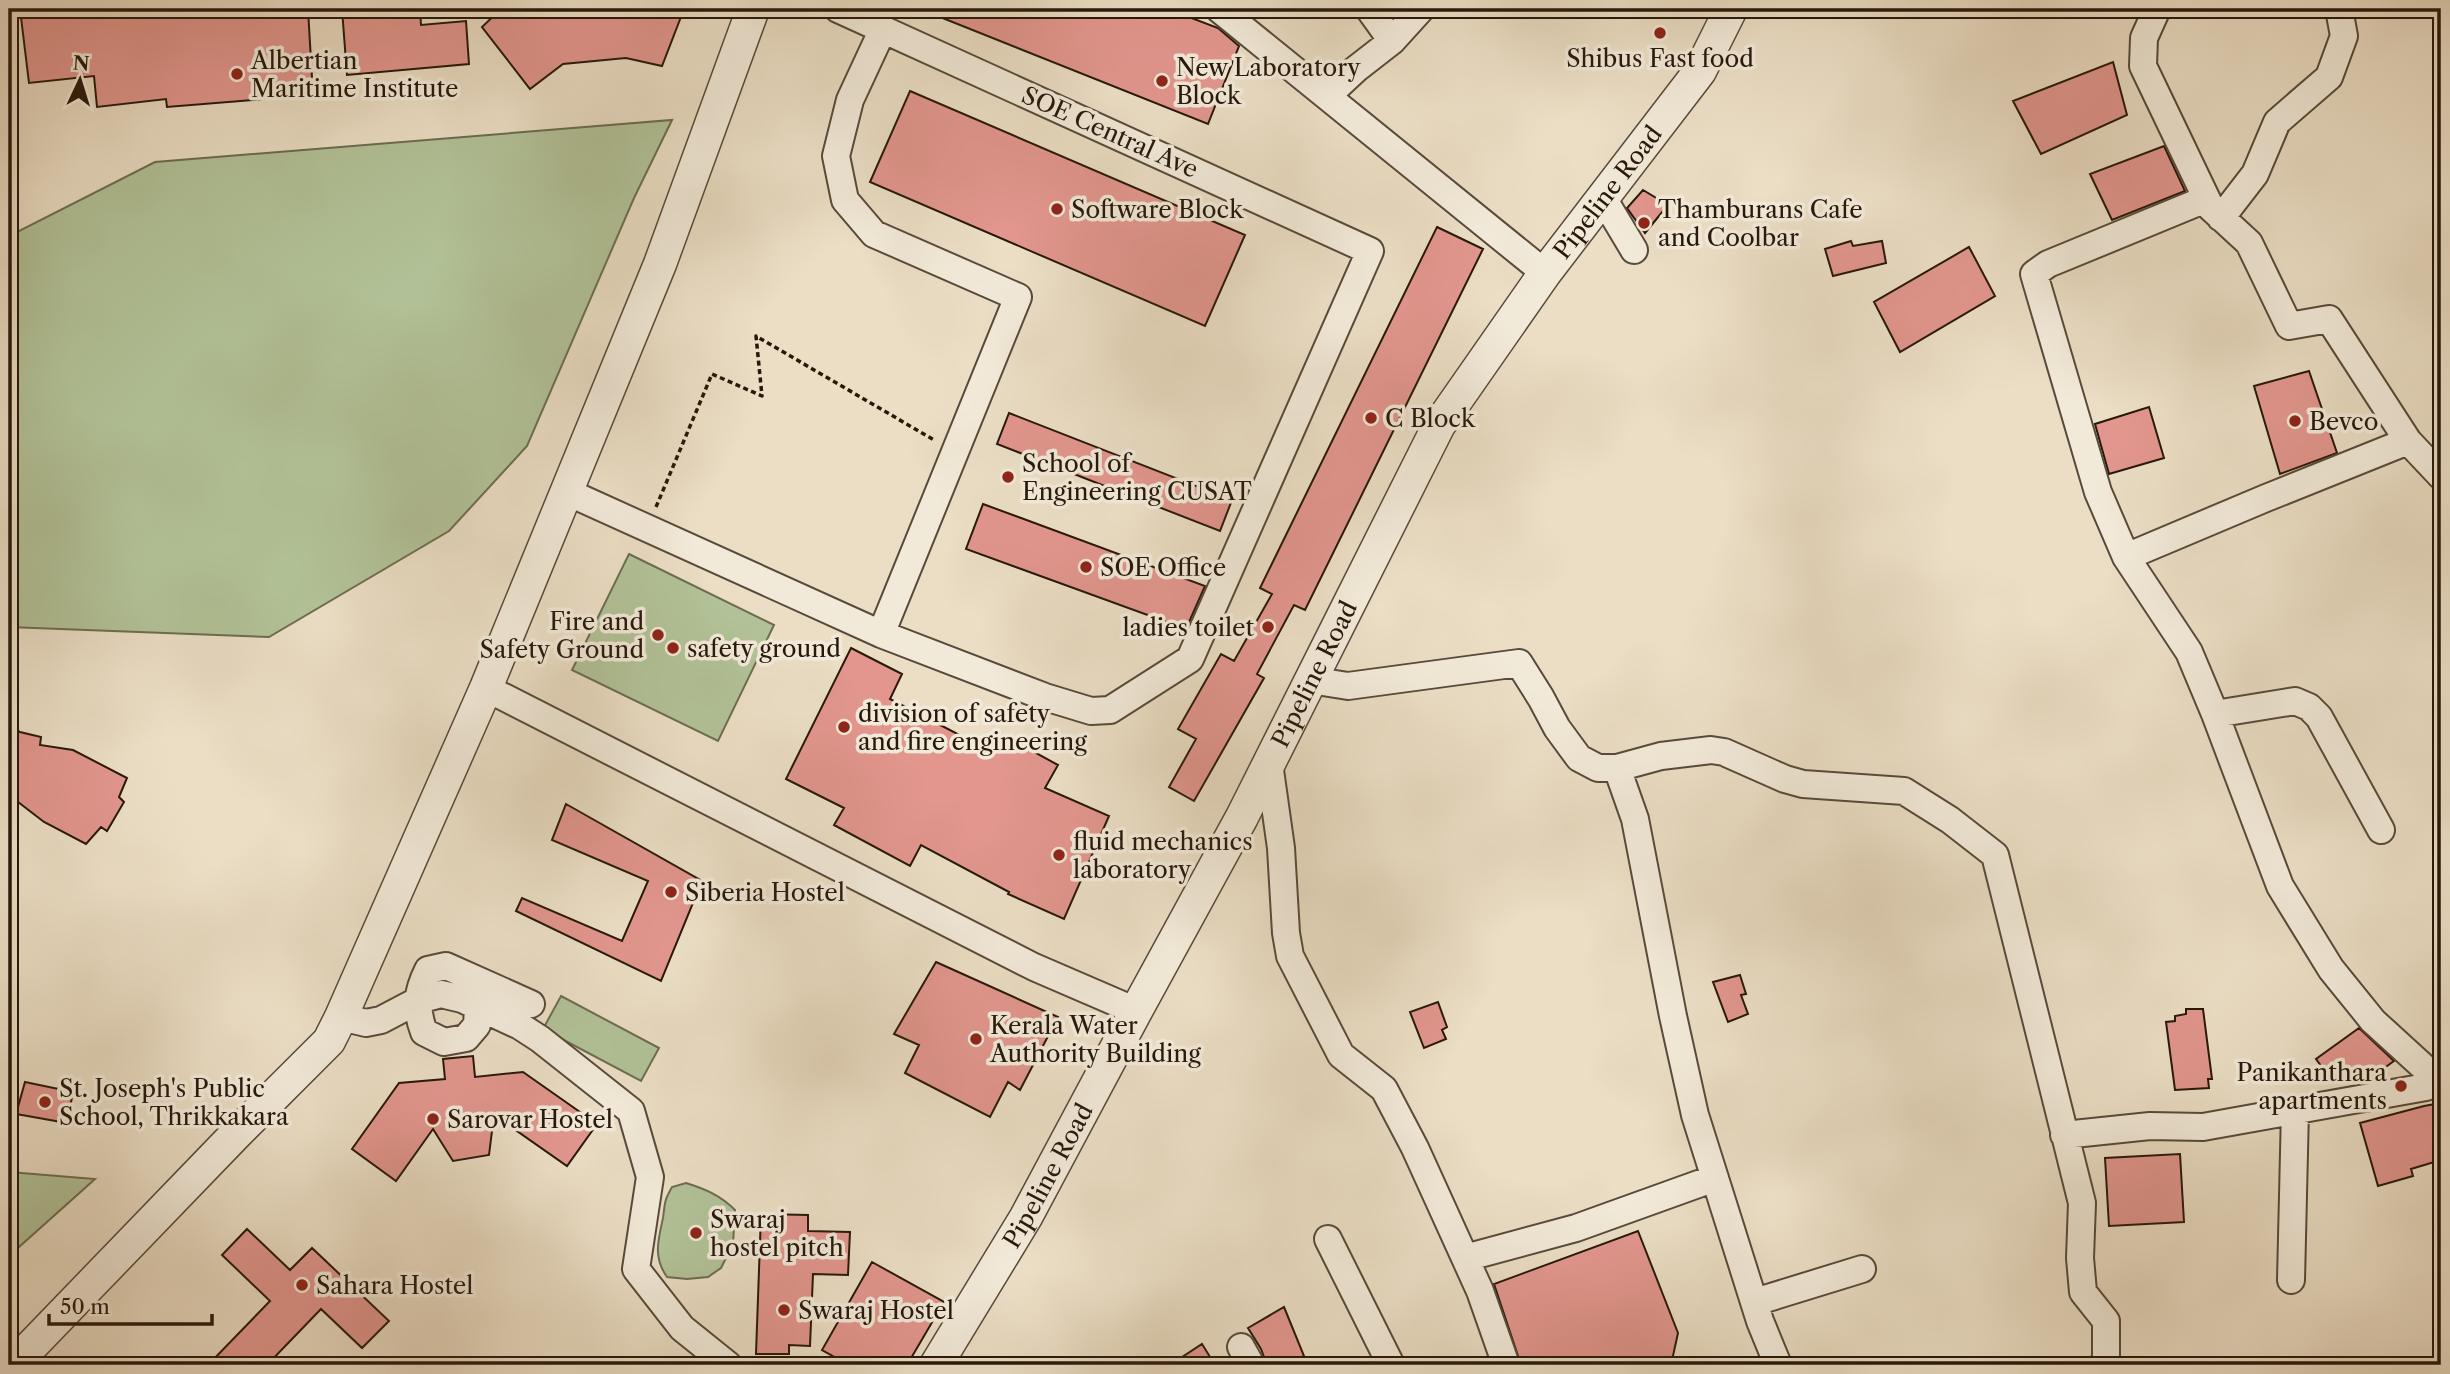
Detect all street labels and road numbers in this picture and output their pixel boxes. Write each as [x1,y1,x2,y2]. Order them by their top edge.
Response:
street label: SOE Central Ave [1017,80,1203,184]
street label: Pipeline Road [1547,119,1668,264]
street label: Pipeline Road [1265,595,1363,752]
street label: Pipeline Road [996,1098,1099,1253]

